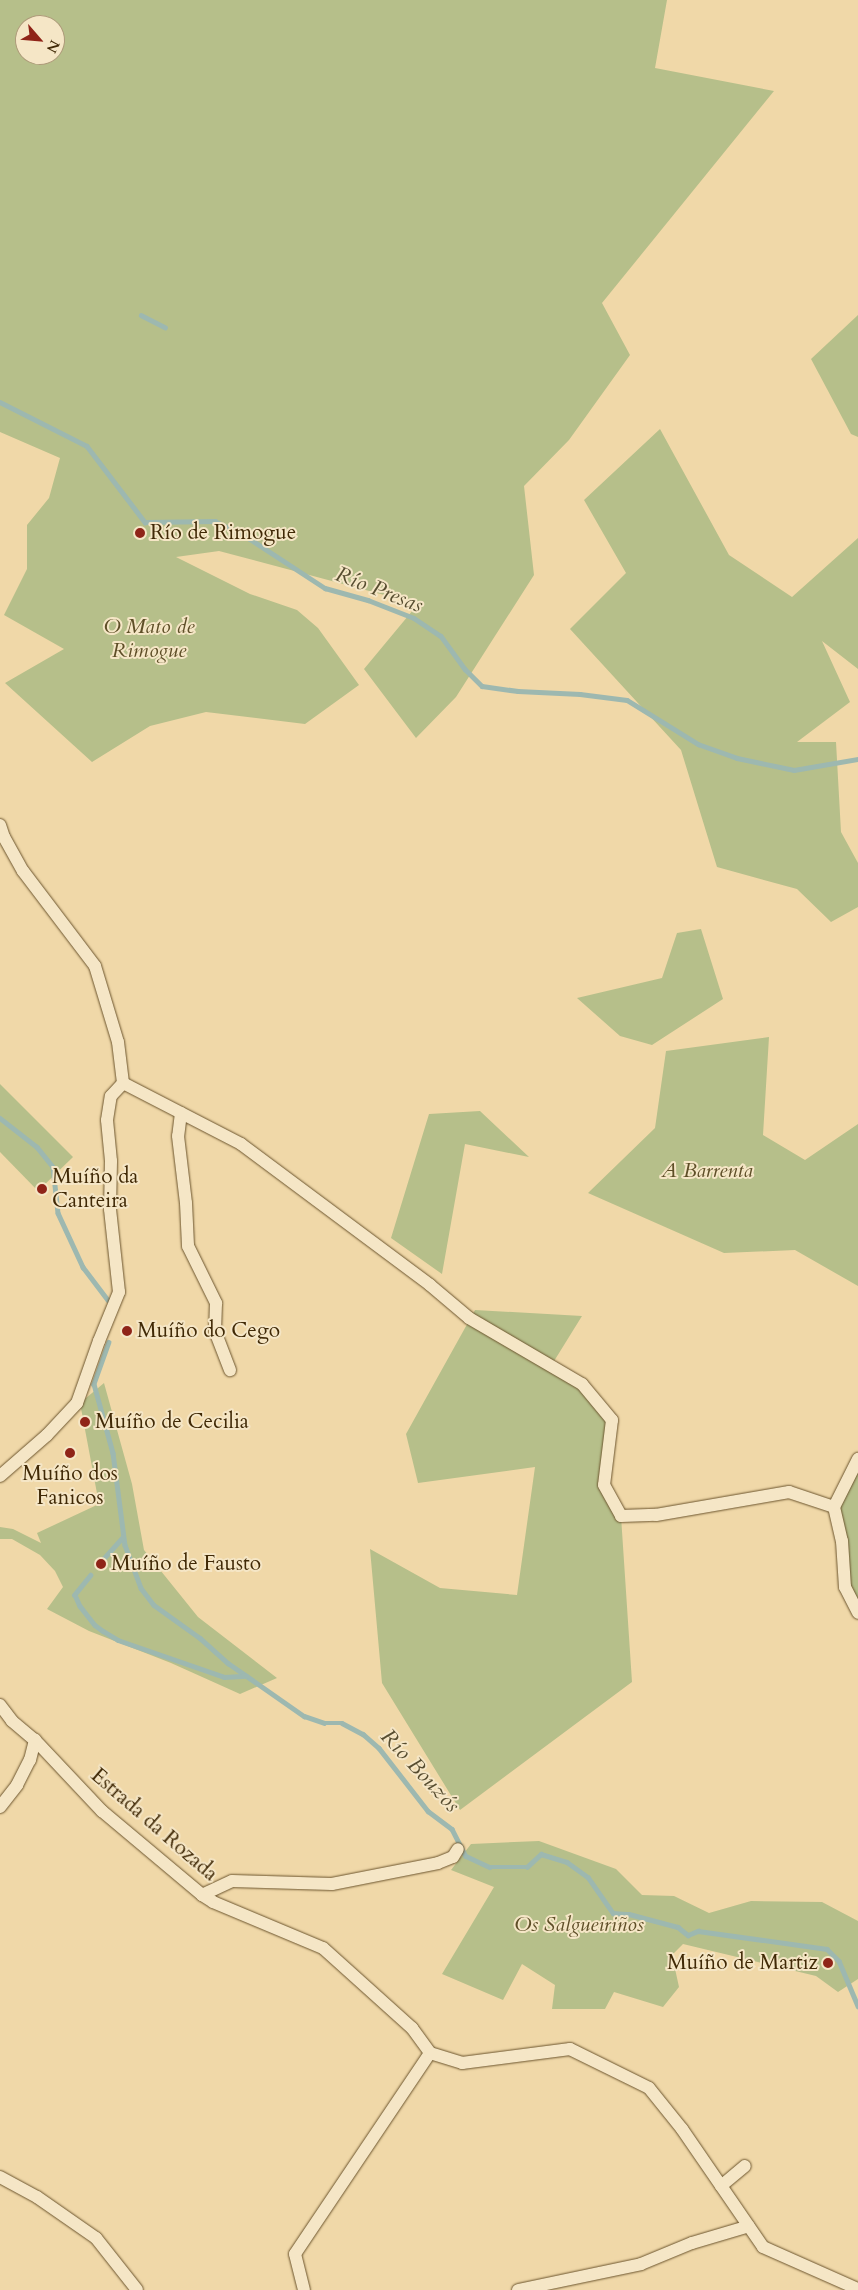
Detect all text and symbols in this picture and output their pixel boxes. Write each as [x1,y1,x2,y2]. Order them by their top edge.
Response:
north arrow [15,15,65,65]
text: N [42,37,64,56]
place label: Río de Rimogue [150,520,296,546]
marker: Río de Rimogue [134,527,146,539]
water label: Río Presas [331,561,427,619]
park label: O Mato de Rimogue [103,614,195,664]
park label: A Barrenta [661,1158,753,1184]
place label: Muíño da Canteira [52,1164,138,1214]
marker: Muíño da Canteira [36,1183,48,1195]
place label: Muíño do Cego [137,1318,280,1344]
marker: Muíño do Cego [121,1325,133,1337]
place label: Muíño de Cecilia [95,1409,249,1435]
marker: Muíño de Cecilia [79,1416,91,1428]
marker: Muíño dos Fanicos [64,1447,76,1459]
place label: Muíño dos Fanicos [22,1461,118,1511]
place label: Muíño de Fausto [111,1551,261,1577]
marker: Muíño de Fausto [95,1558,107,1570]
water label: Río Bouzós [375,1724,465,1818]
street label: Estrada da Rozada [85,1763,223,1887]
park label: Os Salgueiriños [514,1912,644,1938]
place label: Muíño de Martiz [667,1950,818,1976]
marker: Muíño de Martiz [822,1957,834,1969]

